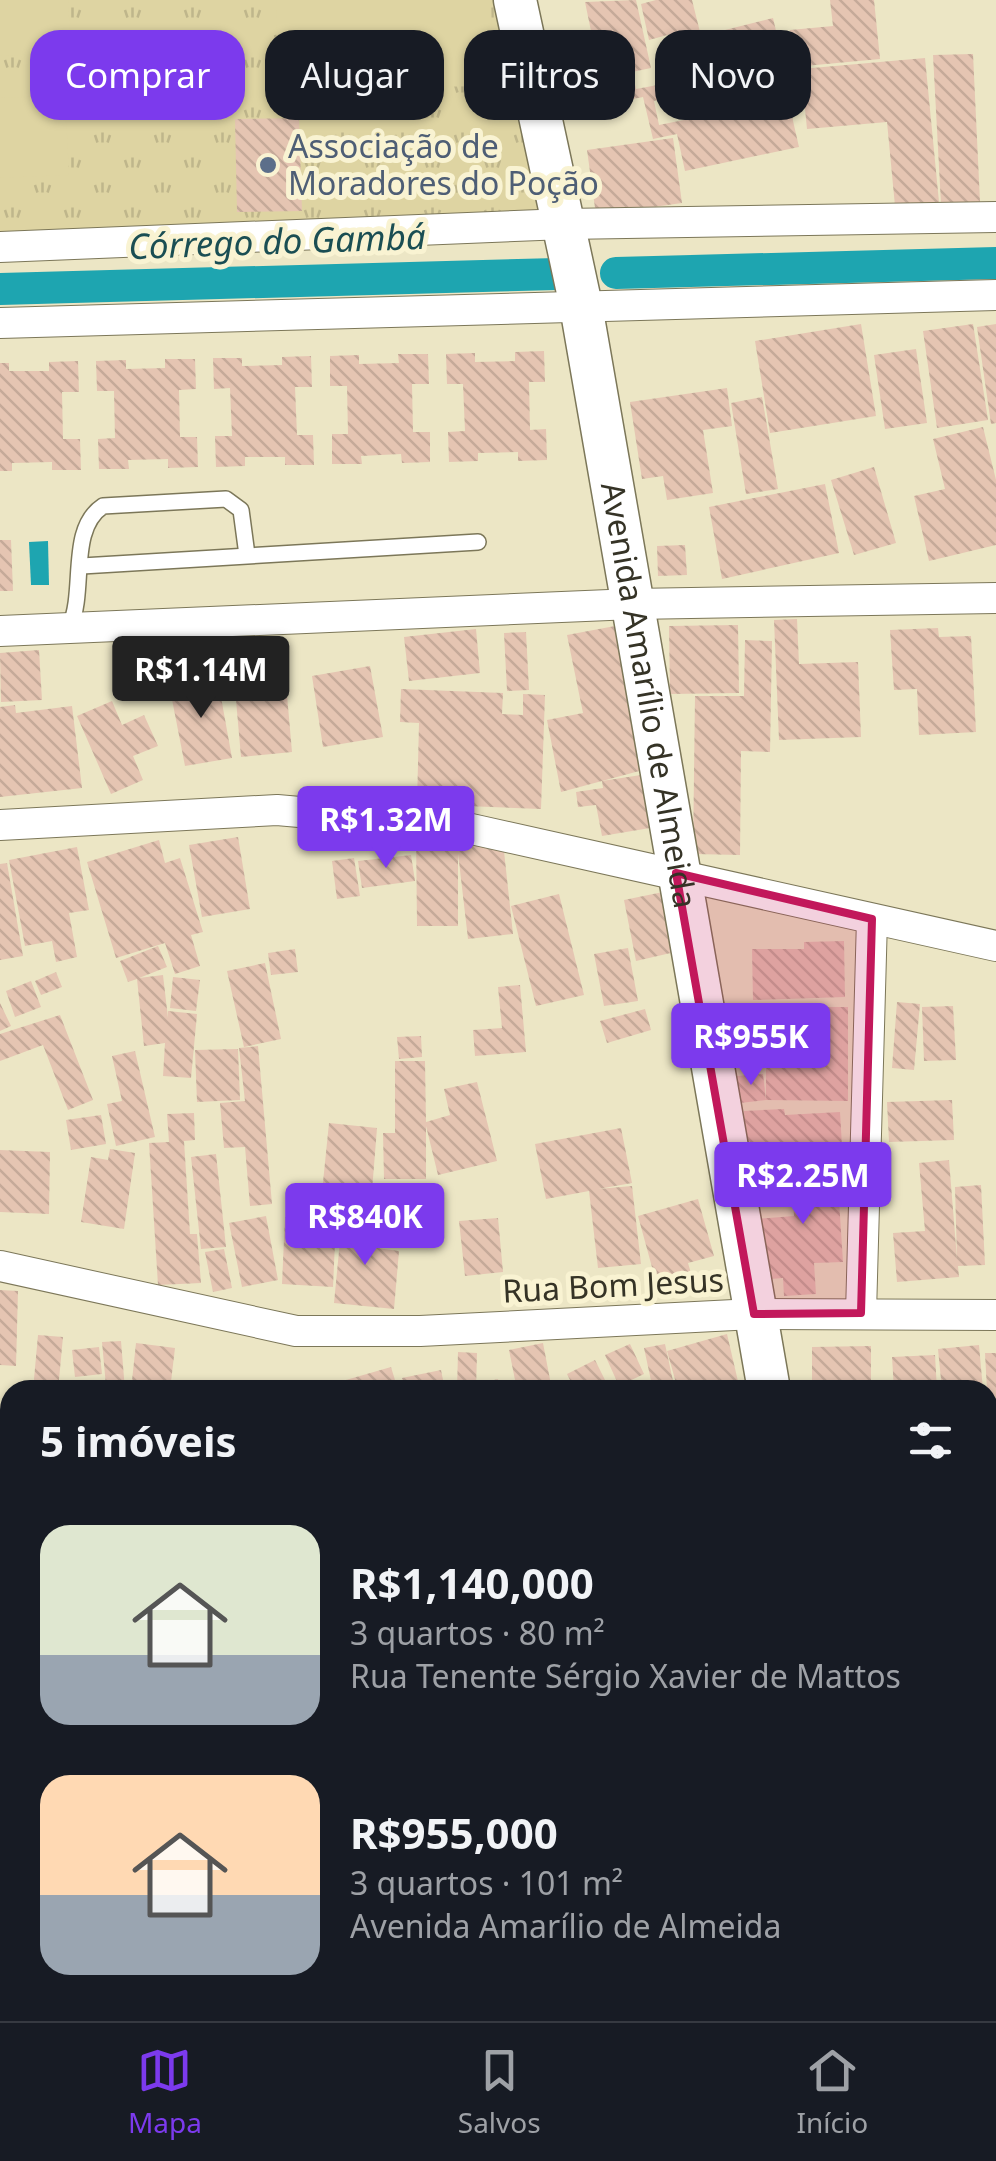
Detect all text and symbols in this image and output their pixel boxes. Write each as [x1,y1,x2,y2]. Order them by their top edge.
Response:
chip: Comprar [30,30,245,120]
chip: Alugar [265,30,444,120]
chip: Filtros [464,30,635,120]
chip: Novo [655,30,811,120]
place label: Associação de Moradores do Poção [288,124,599,204]
marker: Associação de Moradores do Poção [257,154,279,176]
water label: Córrego do Gambá [128,212,426,269]
street label: Avenida Amarílio de Almeida [592,479,708,911]
pin: R$1.14M [109,636,293,721]
text: R$1.14M [134,647,268,690]
pin: R$1.32M [294,786,478,871]
text: R$1.32M [319,797,453,840]
pin: R$955K [670,1003,832,1088]
text: R$955K [693,1014,809,1057]
pin: R$2.25M [711,1142,895,1227]
text: R$2.25M [736,1153,870,1196]
pin: R$840K [284,1183,446,1268]
text: R$840K [307,1194,423,1237]
street label: Rua Bom Jesus [501,1257,725,1312]
text: 5 imóveis [40,1412,237,1469]
icon: filters [903,1413,958,1468]
text: R$1,140,000 [350,1554,594,1611]
icon: home [120,1565,240,1685]
text: 3 quartos · 80 m² [350,1611,605,1654]
text: Rua Tenente Sérgio Xavier de Mattos [350,1654,901,1697]
text: R$955,000 [350,1804,558,1861]
icon: home [120,1815,240,1935]
text: 3 quartos · 101 m² [350,1861,623,1904]
text: Avenida Amarílio de Almeida [350,1904,781,1947]
tab: Mapa [128,2043,202,2141]
tab: Salvos [458,2043,541,2141]
tab: Início [796,2043,868,2141]

